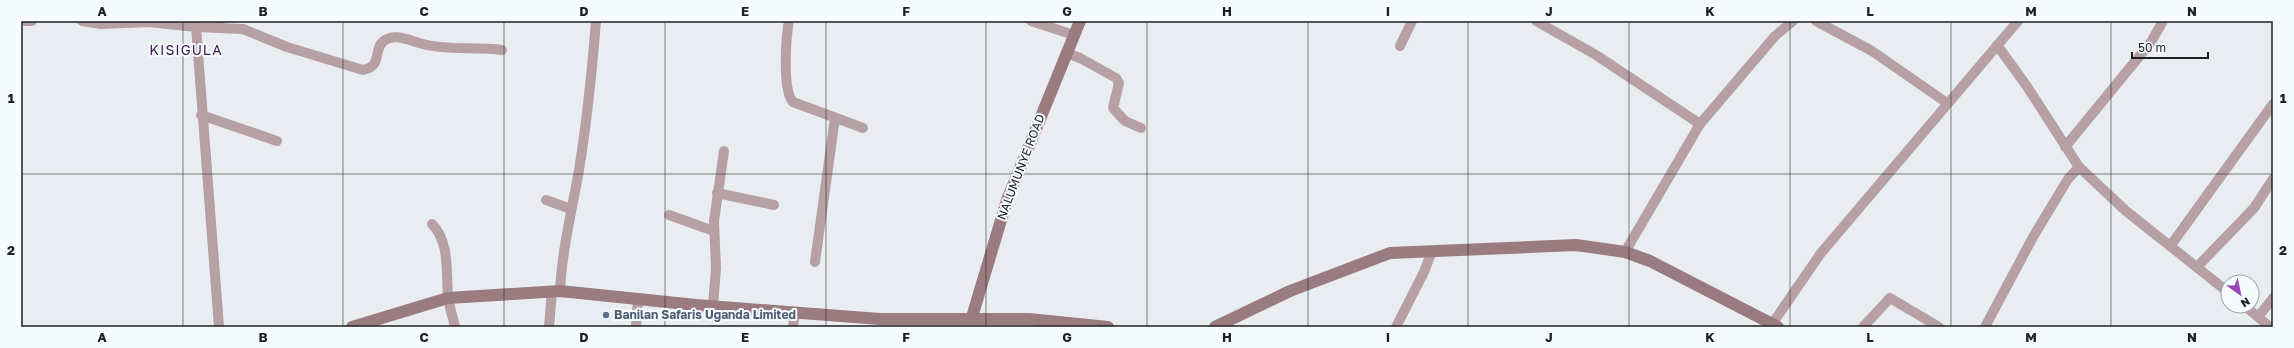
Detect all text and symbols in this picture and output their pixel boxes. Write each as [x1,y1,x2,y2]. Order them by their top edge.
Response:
text: A [97,3,107,19]
text: B [258,3,268,19]
text: C [419,3,429,19]
text: D [579,3,589,19]
text: E [741,3,749,19]
text: F [902,3,910,19]
text: G [1062,3,1072,19]
text: H [1222,3,1232,19]
text: I [1386,3,1390,19]
text: J [1545,3,1553,19]
text: K [1705,3,1715,19]
text: L [1866,3,1874,19]
text: M [2025,3,2037,19]
text: N [2187,3,2197,19]
scale bar [2132,34,2208,60]
text: 50 m [2138,40,2166,55]
district label: KISIGULA [149,41,223,58]
text: 1 [8,90,15,106]
text: 1 [2280,90,2287,106]
street label: NALUMUNYE ROAD [993,112,1048,222]
text: 2 [7,242,15,258]
text: 2 [2279,242,2287,258]
north arrow [2220,274,2260,314]
text: N [2239,295,2253,311]
place label: Banilan Safaris Uganda Limited [614,307,796,322]
marker: Banilan Safaris Uganda Limited [601,310,611,320]
text: A [97,329,107,345]
text: B [258,329,268,345]
text: C [419,329,429,345]
text: D [579,329,589,345]
text: E [741,329,749,345]
text: F [902,329,910,345]
text: G [1062,329,1072,345]
text: H [1222,329,1232,345]
text: I [1386,329,1390,345]
text: J [1545,329,1553,345]
text: K [1705,329,1715,345]
text: L [1866,329,1874,345]
text: M [2025,329,2037,345]
text: N [2187,329,2197,345]

